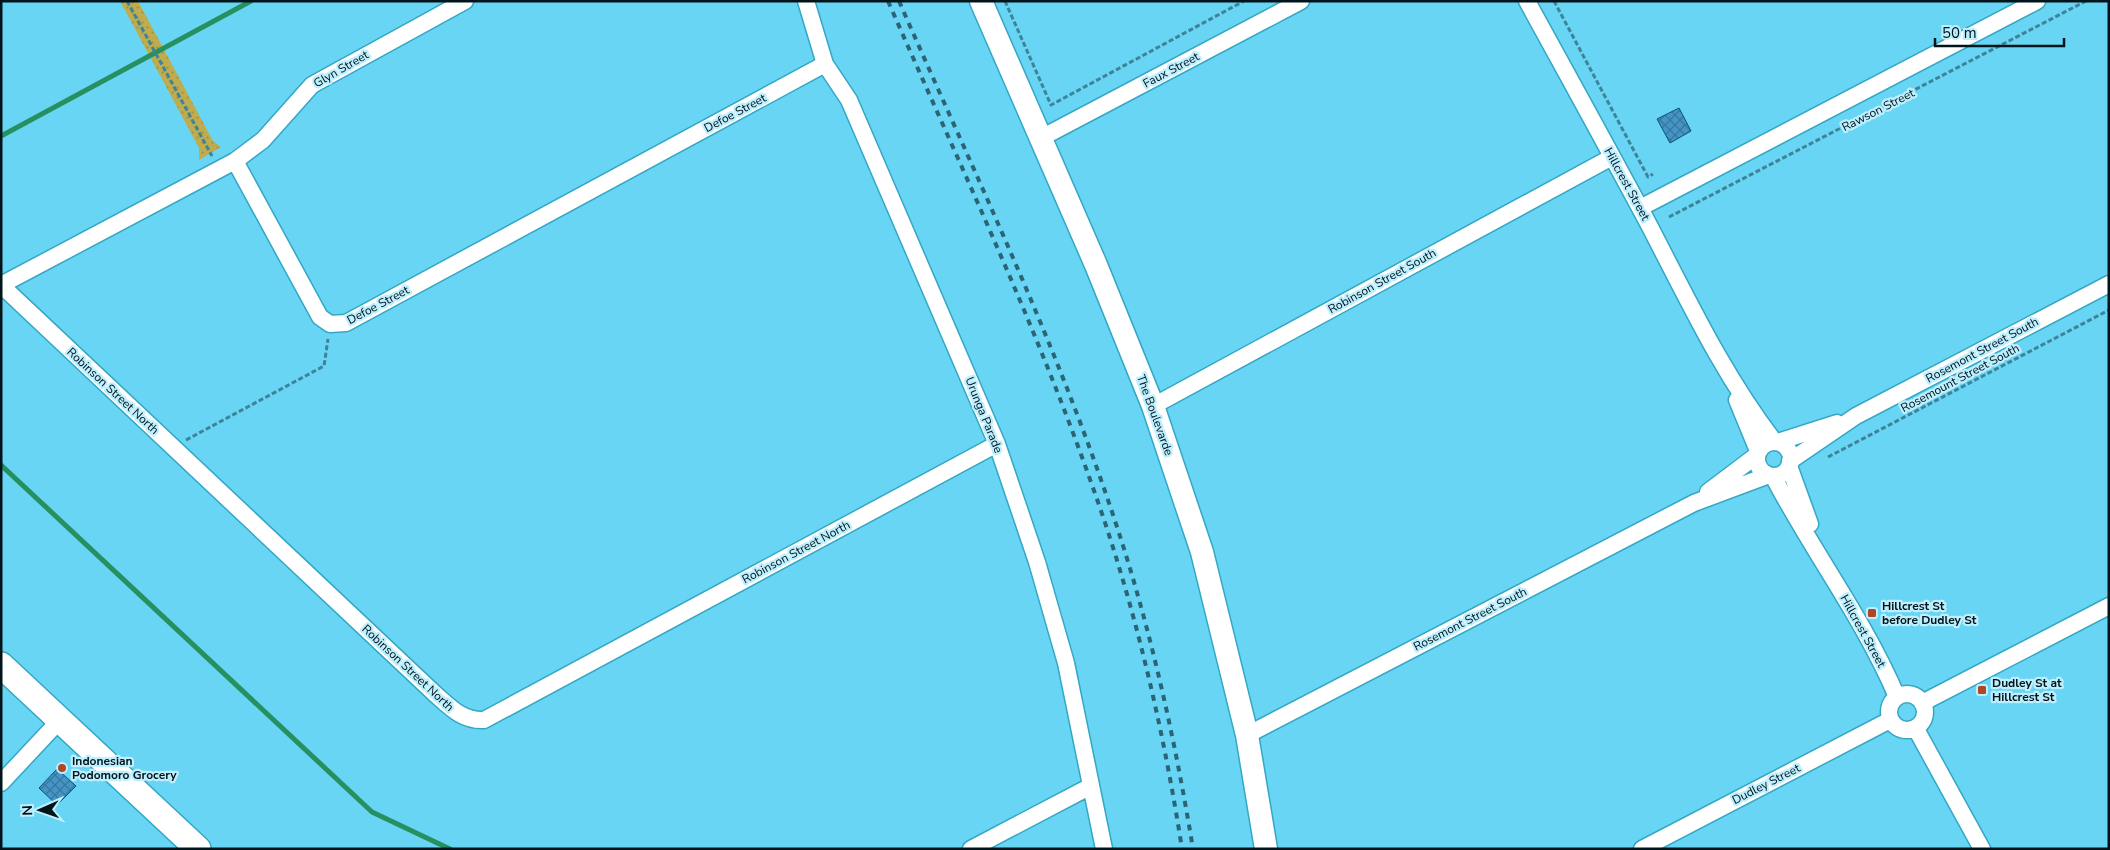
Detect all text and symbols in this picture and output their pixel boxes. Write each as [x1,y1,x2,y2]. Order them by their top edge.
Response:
scale bar [1935,15,2064,47]
text: 50 m [1942,23,1977,43]
street label: Glyn Street [311,46,372,91]
street label: Faux Street [1140,48,1203,92]
street label: Rawson Street [1839,84,1918,135]
street label: Defoe Street [701,90,769,136]
street label: Hillcrest Street [1600,145,1654,224]
street label: Robinson Street South [1325,245,1439,317]
street label: Defoe Street [344,282,412,328]
street label: Rosemont Street South [1923,314,2041,386]
street label: Rosemount Street South [1898,340,2022,416]
street label: Robinson Street North [63,344,163,438]
street label: The Boulevarde [1133,372,1177,458]
street label: Urunga Parade [961,375,1007,455]
street label: Robinson Street North [739,517,853,587]
street label: Rosemont Street South [1411,583,1529,655]
street label: Hillcrest Street [1836,592,1890,671]
place label: Hillcrest St before Dudley St [1882,598,1977,628]
marker: Hillcrest St before Dudley St [1866,607,1878,619]
street label: Robinson Street North [358,621,458,715]
place label: Dudley St at Hillcrest St [1992,675,2062,705]
marker: Dudley St at Hillcrest St [1976,684,1988,696]
place label: Indonesian Podomoro Grocery [72,753,177,783]
street label: Dudley Street [1729,760,1803,808]
marker: Indonesian Podomoro Grocery [56,762,68,774]
north arrow [15,785,65,835]
text: N [18,805,37,816]

